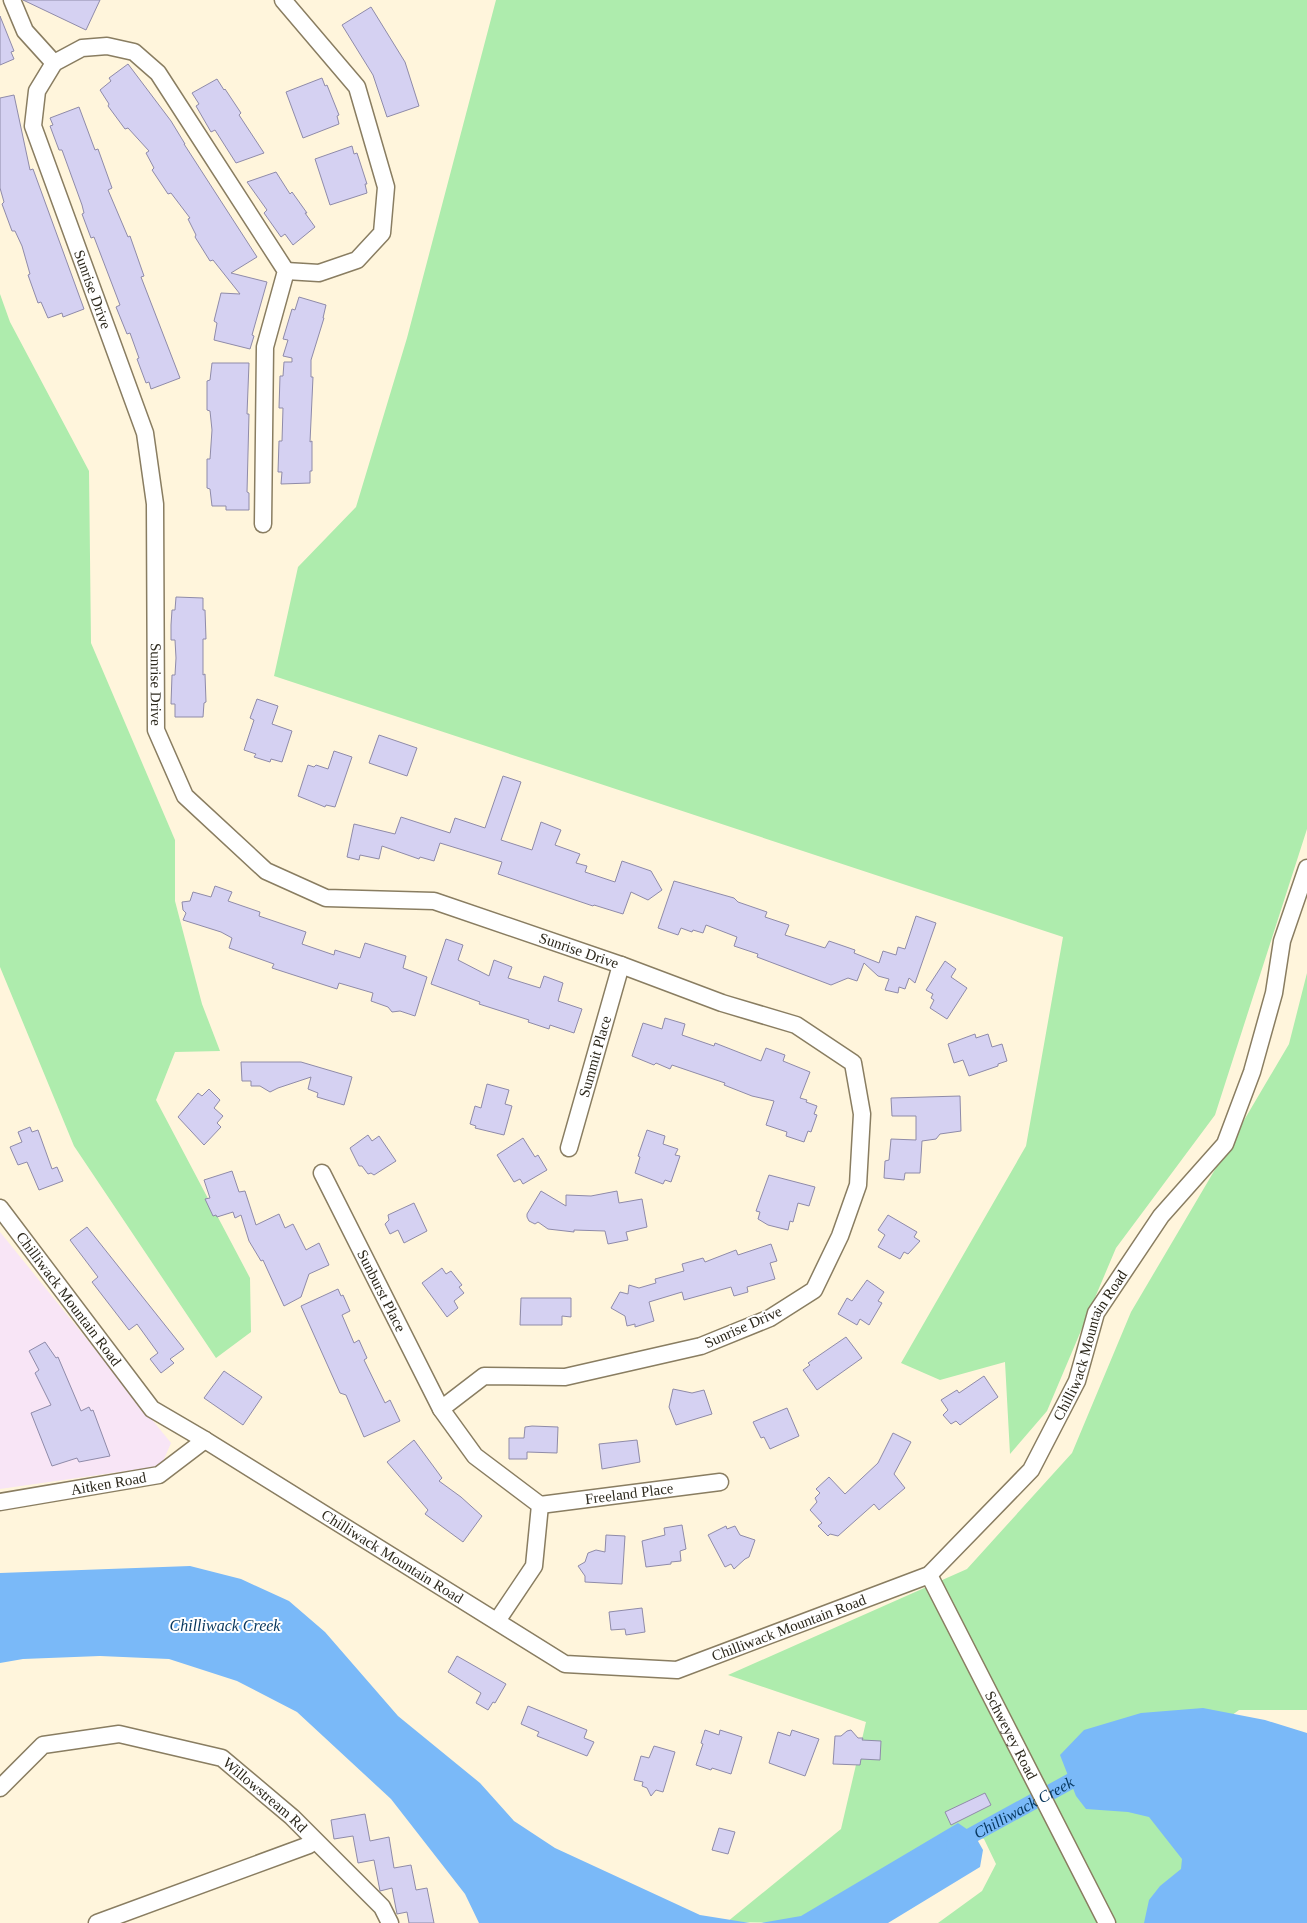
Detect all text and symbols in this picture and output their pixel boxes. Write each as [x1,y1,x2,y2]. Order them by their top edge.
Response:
street label: Sunrise Drive [71,248,114,331]
street label: Sunrise Drive [148,643,164,726]
street label: Sunrise Drive [537,930,621,972]
street label: Summit Place [576,1014,614,1099]
street label: Chilliwack Mountain Road [13,1229,125,1369]
street label: Sunburst Place [354,1247,409,1335]
street label: Chilliwack Mountain Road [1050,1267,1131,1423]
street label: Sunrise Drive [702,1303,784,1351]
street label: Aitken Road [69,1469,148,1498]
street label: Freeland Place [584,1480,675,1507]
street label: Chilliwack Mountain Road [319,1507,466,1607]
street label: Chilliwack Mountain Road [709,1591,869,1664]
water label: Chilliwack Creek [170,1617,281,1634]
street label: Schweyey Road [982,1688,1040,1783]
street label: Willowstream Rd [220,1754,311,1836]
water label: Chilliwack Creek [971,1773,1077,1841]

